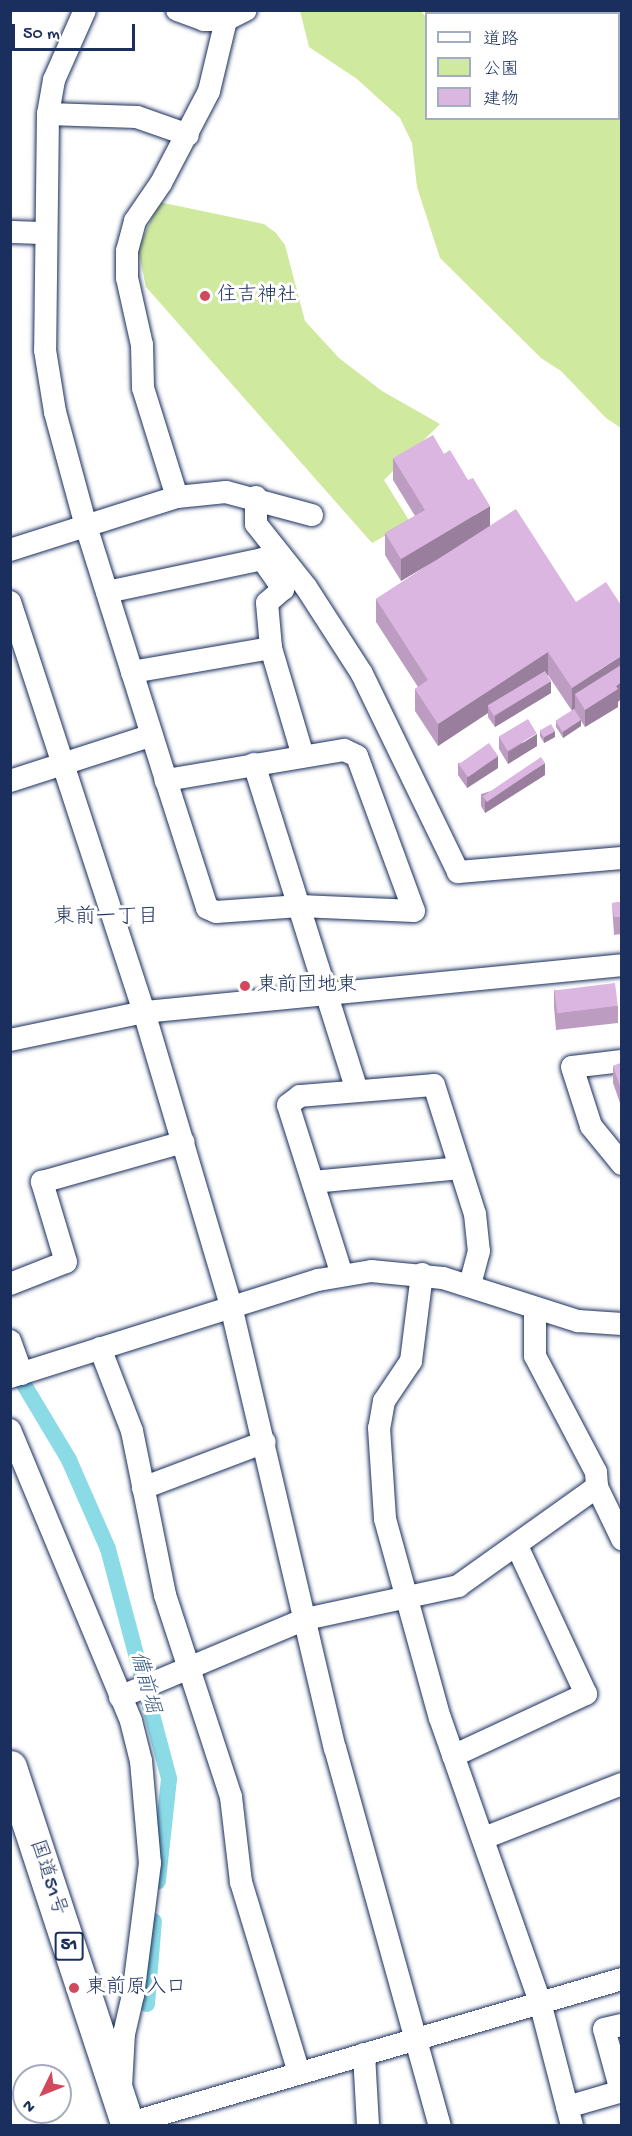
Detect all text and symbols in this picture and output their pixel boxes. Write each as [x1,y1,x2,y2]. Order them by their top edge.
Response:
scale bar [15,12,138,50]
legend [425,12,620,120]
text: 50 m [23,24,60,45]
text: 道路 [483,30,519,51]
text: 公園 [483,60,519,81]
text: 建物 [483,90,519,111]
place label: 住吉神社 [217,284,297,308]
marker: 住吉神社 [198,289,212,303]
district label: 東前一丁目 [54,906,158,932]
place label: 東前団地東 [257,974,357,998]
marker: 東前団地東 [238,979,252,993]
water label: 備前堀 [123,1649,163,1717]
street label: 国道51号 [23,1837,71,1919]
road number: 51 [54,1931,84,1961]
place label: 東前原入口 [86,1976,186,2000]
marker: 東前原入口 [67,1981,81,1995]
north arrow [12,2064,72,2124]
text: N [19,2095,40,2116]

